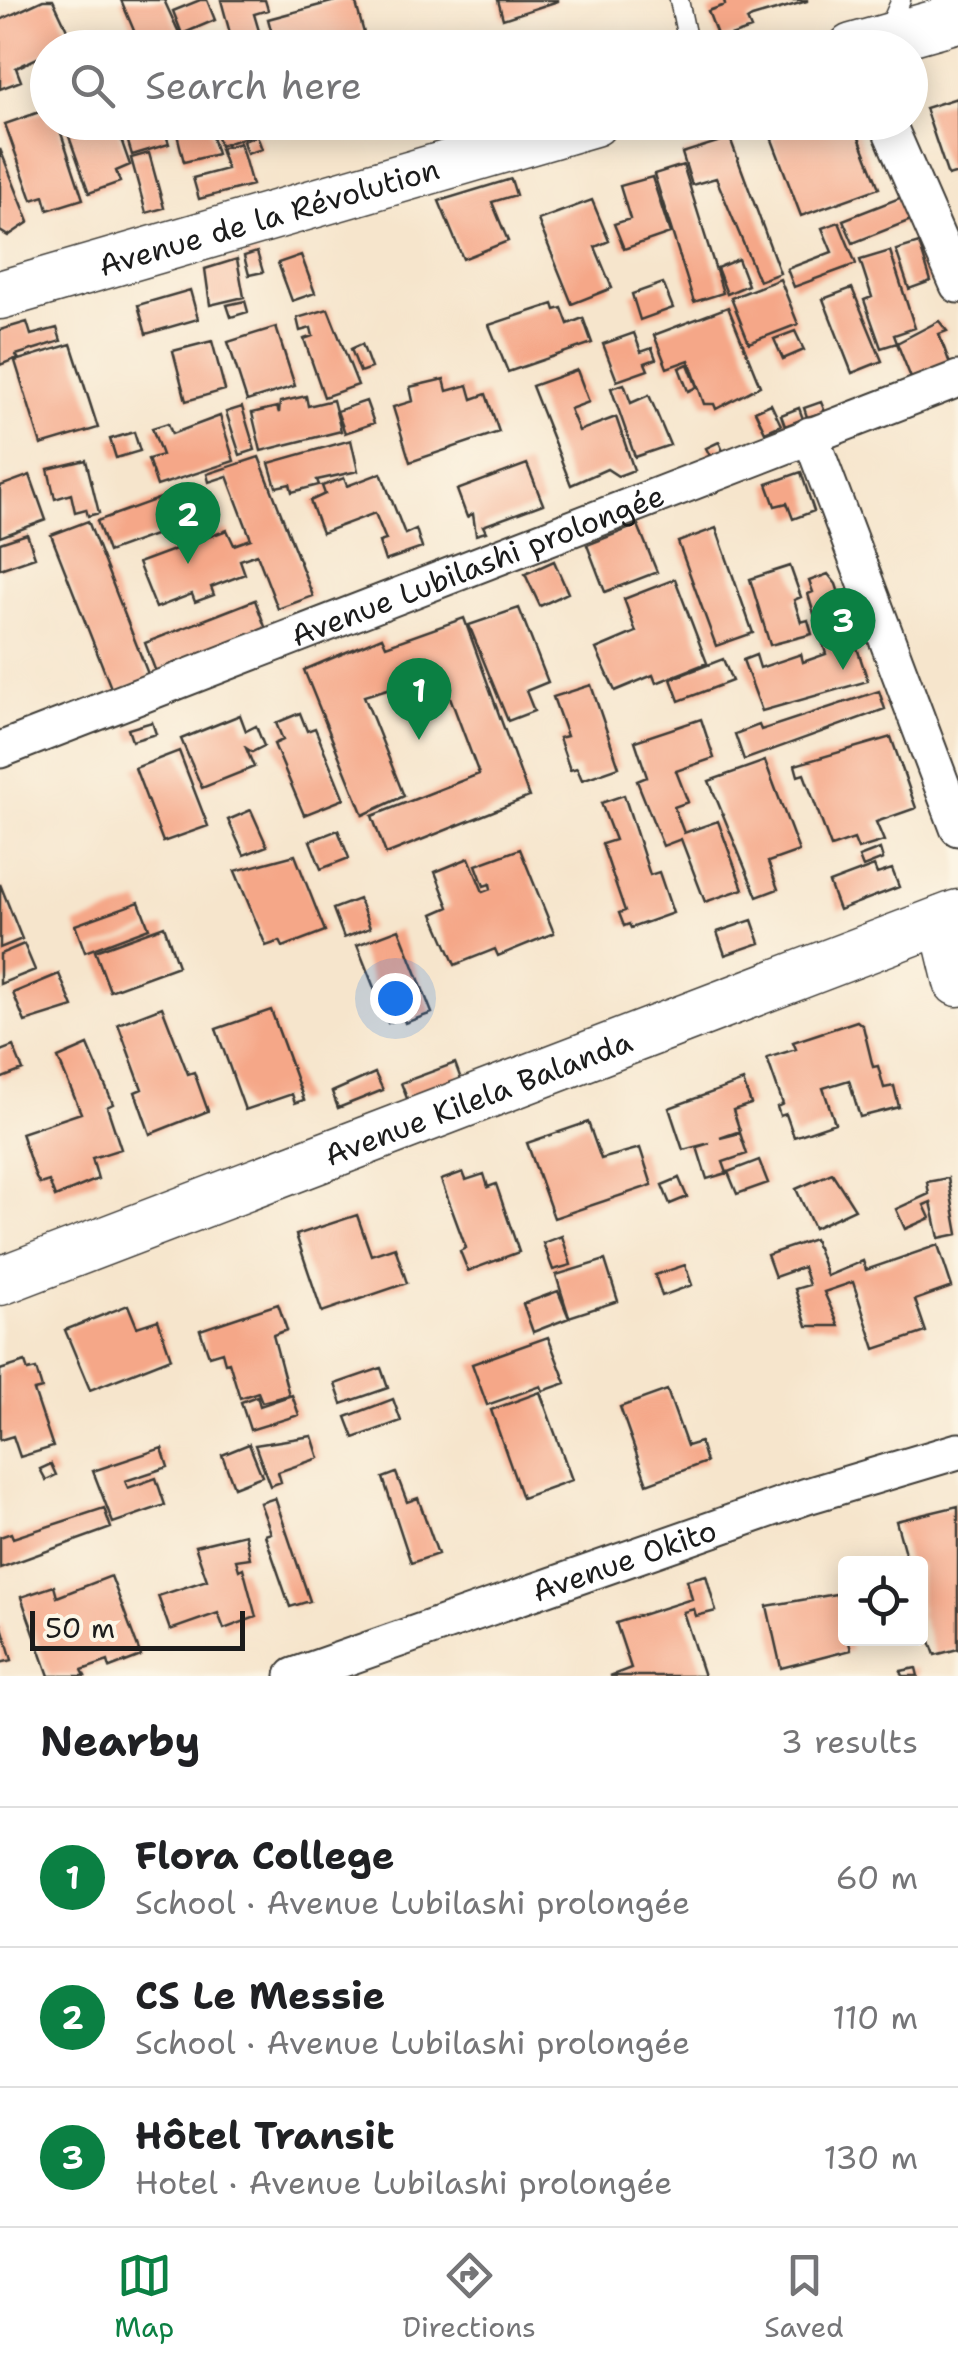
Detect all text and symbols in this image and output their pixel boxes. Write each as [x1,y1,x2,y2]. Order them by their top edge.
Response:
search box [30,30,928,140]
icon: search [65,58,120,113]
text: Search here [145,60,362,111]
street label: Avenue de la Révolution [94,148,444,286]
street label: Avenue Lubilashi prolongée [285,474,670,656]
pin: 2 [156,482,220,564]
pin: 3 [810,588,876,670]
pin: 1 [386,658,452,740]
your location [370,973,421,1024]
street label: Avenue Kilela Balanda [318,1020,638,1175]
street label: Avenue Okito [527,1509,722,1611]
map controls [838,1556,928,1646]
button: locate [838,1556,928,1646]
scale bar [30,1606,245,1650]
text: 50 m [45,1609,115,1647]
text: Nearby [40,1713,200,1769]
text: 3 results [781,1720,918,1763]
text: Flora College [135,1830,395,1881]
text: 1 [65,1856,80,1899]
text: 60 m [836,1856,918,1899]
text: School · Avenue Lubilashi prolongée [135,1881,690,1924]
text: CS Le Messie [135,1970,385,2021]
text: 2 [61,1996,84,2039]
text: 110 m [832,1996,918,2039]
text: School · Avenue Lubilashi prolongée [135,2021,690,2064]
text: Hôtel Transit [135,2110,394,2161]
text: 3 [61,2136,84,2179]
text: 130 m [823,2136,918,2179]
text: Hotel · Avenue Lubilashi prolongée [135,2161,672,2204]
tab: Map [114,2248,174,2346]
tab: Directions [403,2248,536,2346]
tab: Saved [764,2248,844,2346]

